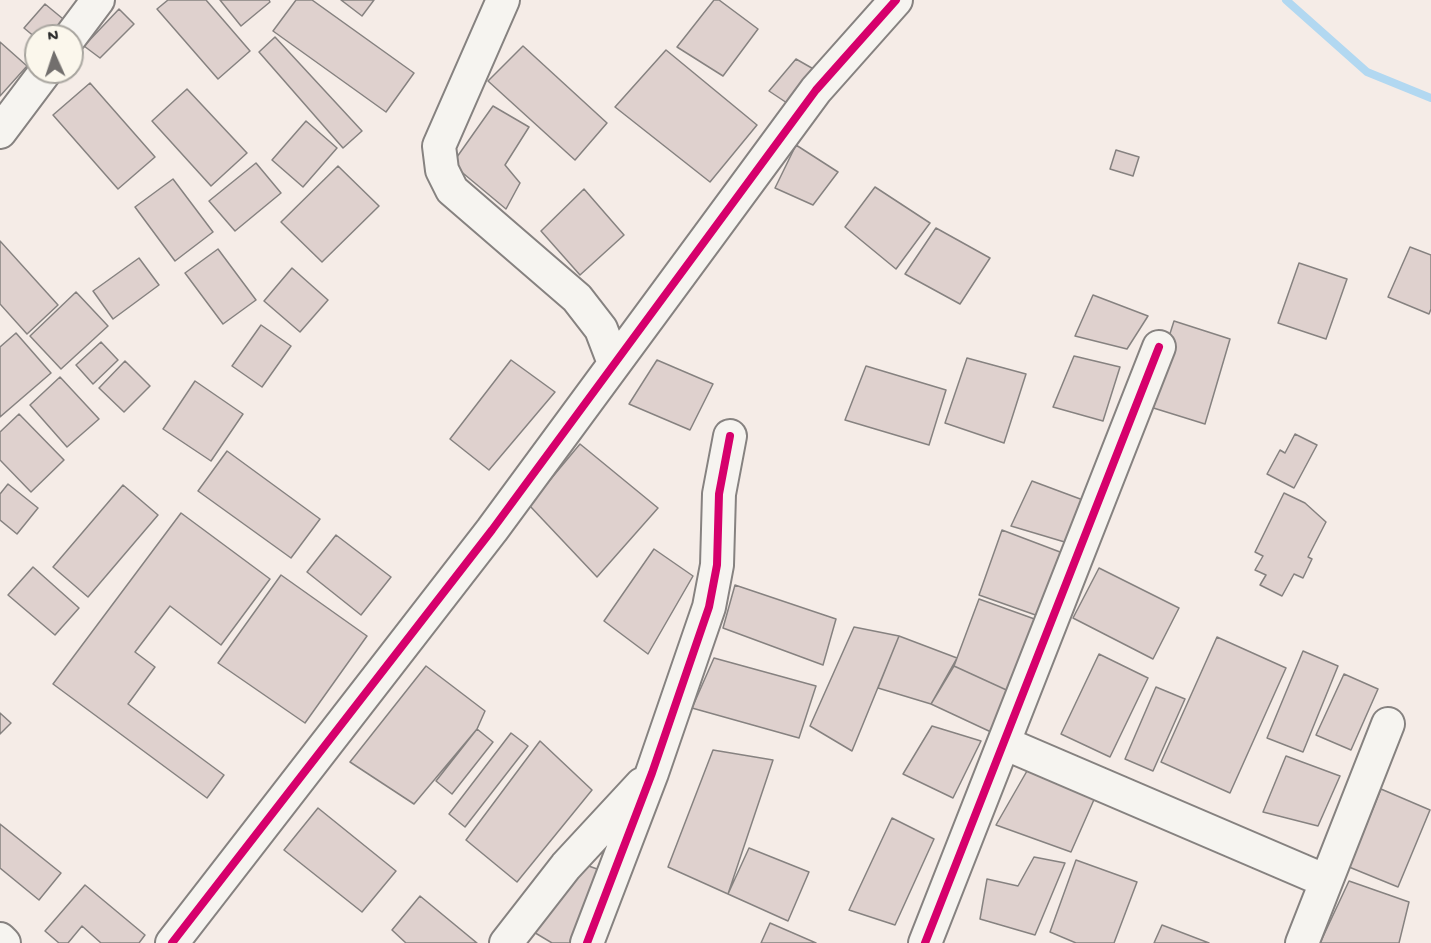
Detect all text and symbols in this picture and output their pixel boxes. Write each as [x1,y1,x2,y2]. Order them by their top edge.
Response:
north arrow [24,24,84,84]
text: N [47,28,59,47]

